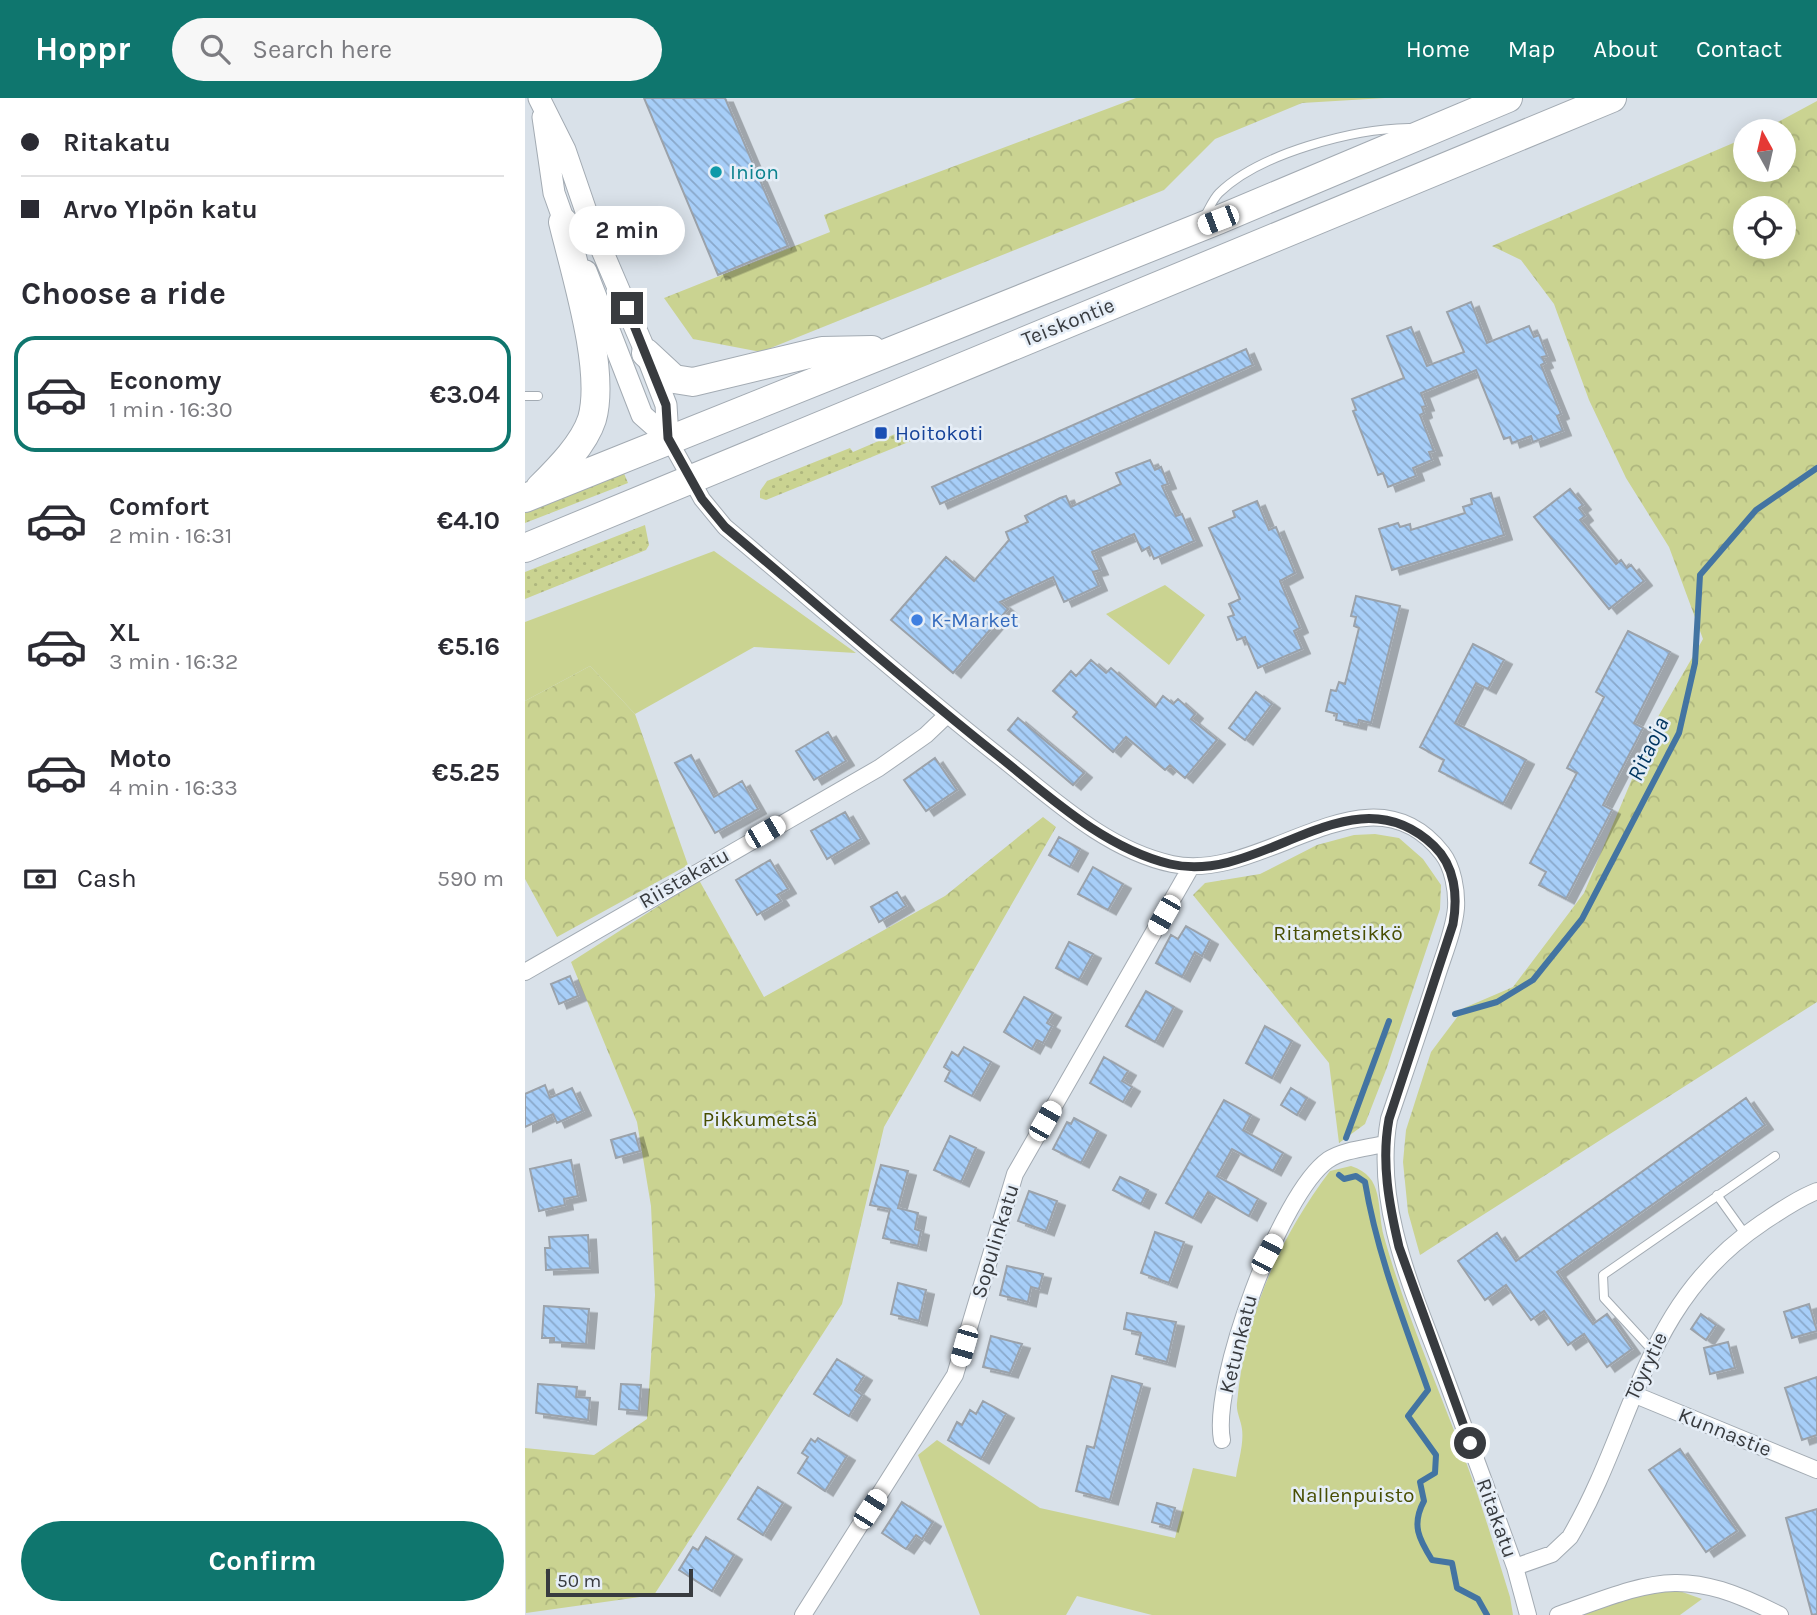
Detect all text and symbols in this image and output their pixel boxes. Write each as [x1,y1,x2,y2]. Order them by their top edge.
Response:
search box [172,18,662,81]
text: Hoppr [35,30,130,68]
icon: search [196,30,234,68]
text: Search here [252,34,392,65]
text: Home [1406,35,1470,63]
text: Map [1508,35,1555,63]
text: About [1593,35,1658,63]
text: Contact [1696,35,1782,63]
north arrow [1733,119,1795,182]
map controls [1733,119,1796,259]
text: Ritakatu [63,127,171,158]
place label: Inion [730,160,779,184]
marker: Inion [708,164,724,180]
text: Arvo Ylpön katu [63,194,258,225]
button: locate [1733,196,1796,259]
car [1195,203,1242,237]
callout: 2 min [569,206,685,256]
text: 2 min [595,217,659,244]
text: Choose a ride [21,275,226,312]
route end [611,292,643,324]
street label: Teiskontie [1018,293,1118,351]
icon: car [25,363,88,426]
text: Economy [109,365,221,396]
text: €3.04 [430,379,500,410]
text: 1 min · 16:30 [109,396,233,423]
place label: Hoitokoti [895,421,984,445]
marker: Hoitokoti [873,425,889,441]
icon: car [25,489,88,552]
text: Comfort [109,491,210,522]
text: €4.10 [437,505,500,536]
text: 2 min · 16:31 [109,522,232,549]
place label: K-Market [931,608,1019,632]
marker: K-Market [909,612,925,628]
icon: car [25,615,88,678]
text: XL [109,617,140,648]
text: €5.16 [438,631,500,662]
text: 3 min · 16:32 [109,648,238,675]
water label: Ritaoja [1621,713,1675,785]
icon: car [25,741,88,804]
text: Moto [109,743,171,774]
text: €5.25 [432,757,500,788]
text: 4 min · 16:33 [109,774,238,801]
car [742,812,789,852]
street label: Riistakatu [635,843,733,913]
icon: cash [21,860,59,898]
text: Cash [77,863,137,894]
text: 590 m [437,865,504,892]
car [1145,892,1184,938]
park label: Ritametsikkö [1273,921,1403,945]
car [1026,1098,1065,1144]
park label: Pikkumetsä [702,1107,818,1131]
street label: Sopulinkatu [966,1181,1024,1301]
car [1248,1231,1287,1277]
street label: Ketunkatu [1214,1292,1262,1396]
car [949,1323,980,1369]
street label: Töyrytie [1620,1328,1672,1404]
street label: Kunnastie [1675,1402,1775,1462]
route start [1454,1427,1486,1459]
street label: Ritakatu [1472,1475,1522,1561]
park label: Nallenpuisto [1292,1483,1414,1507]
car [850,1486,891,1532]
button: Confirm [21,1521,504,1601]
scale bar [546,1566,693,1598]
text: 50 m [557,1570,601,1592]

